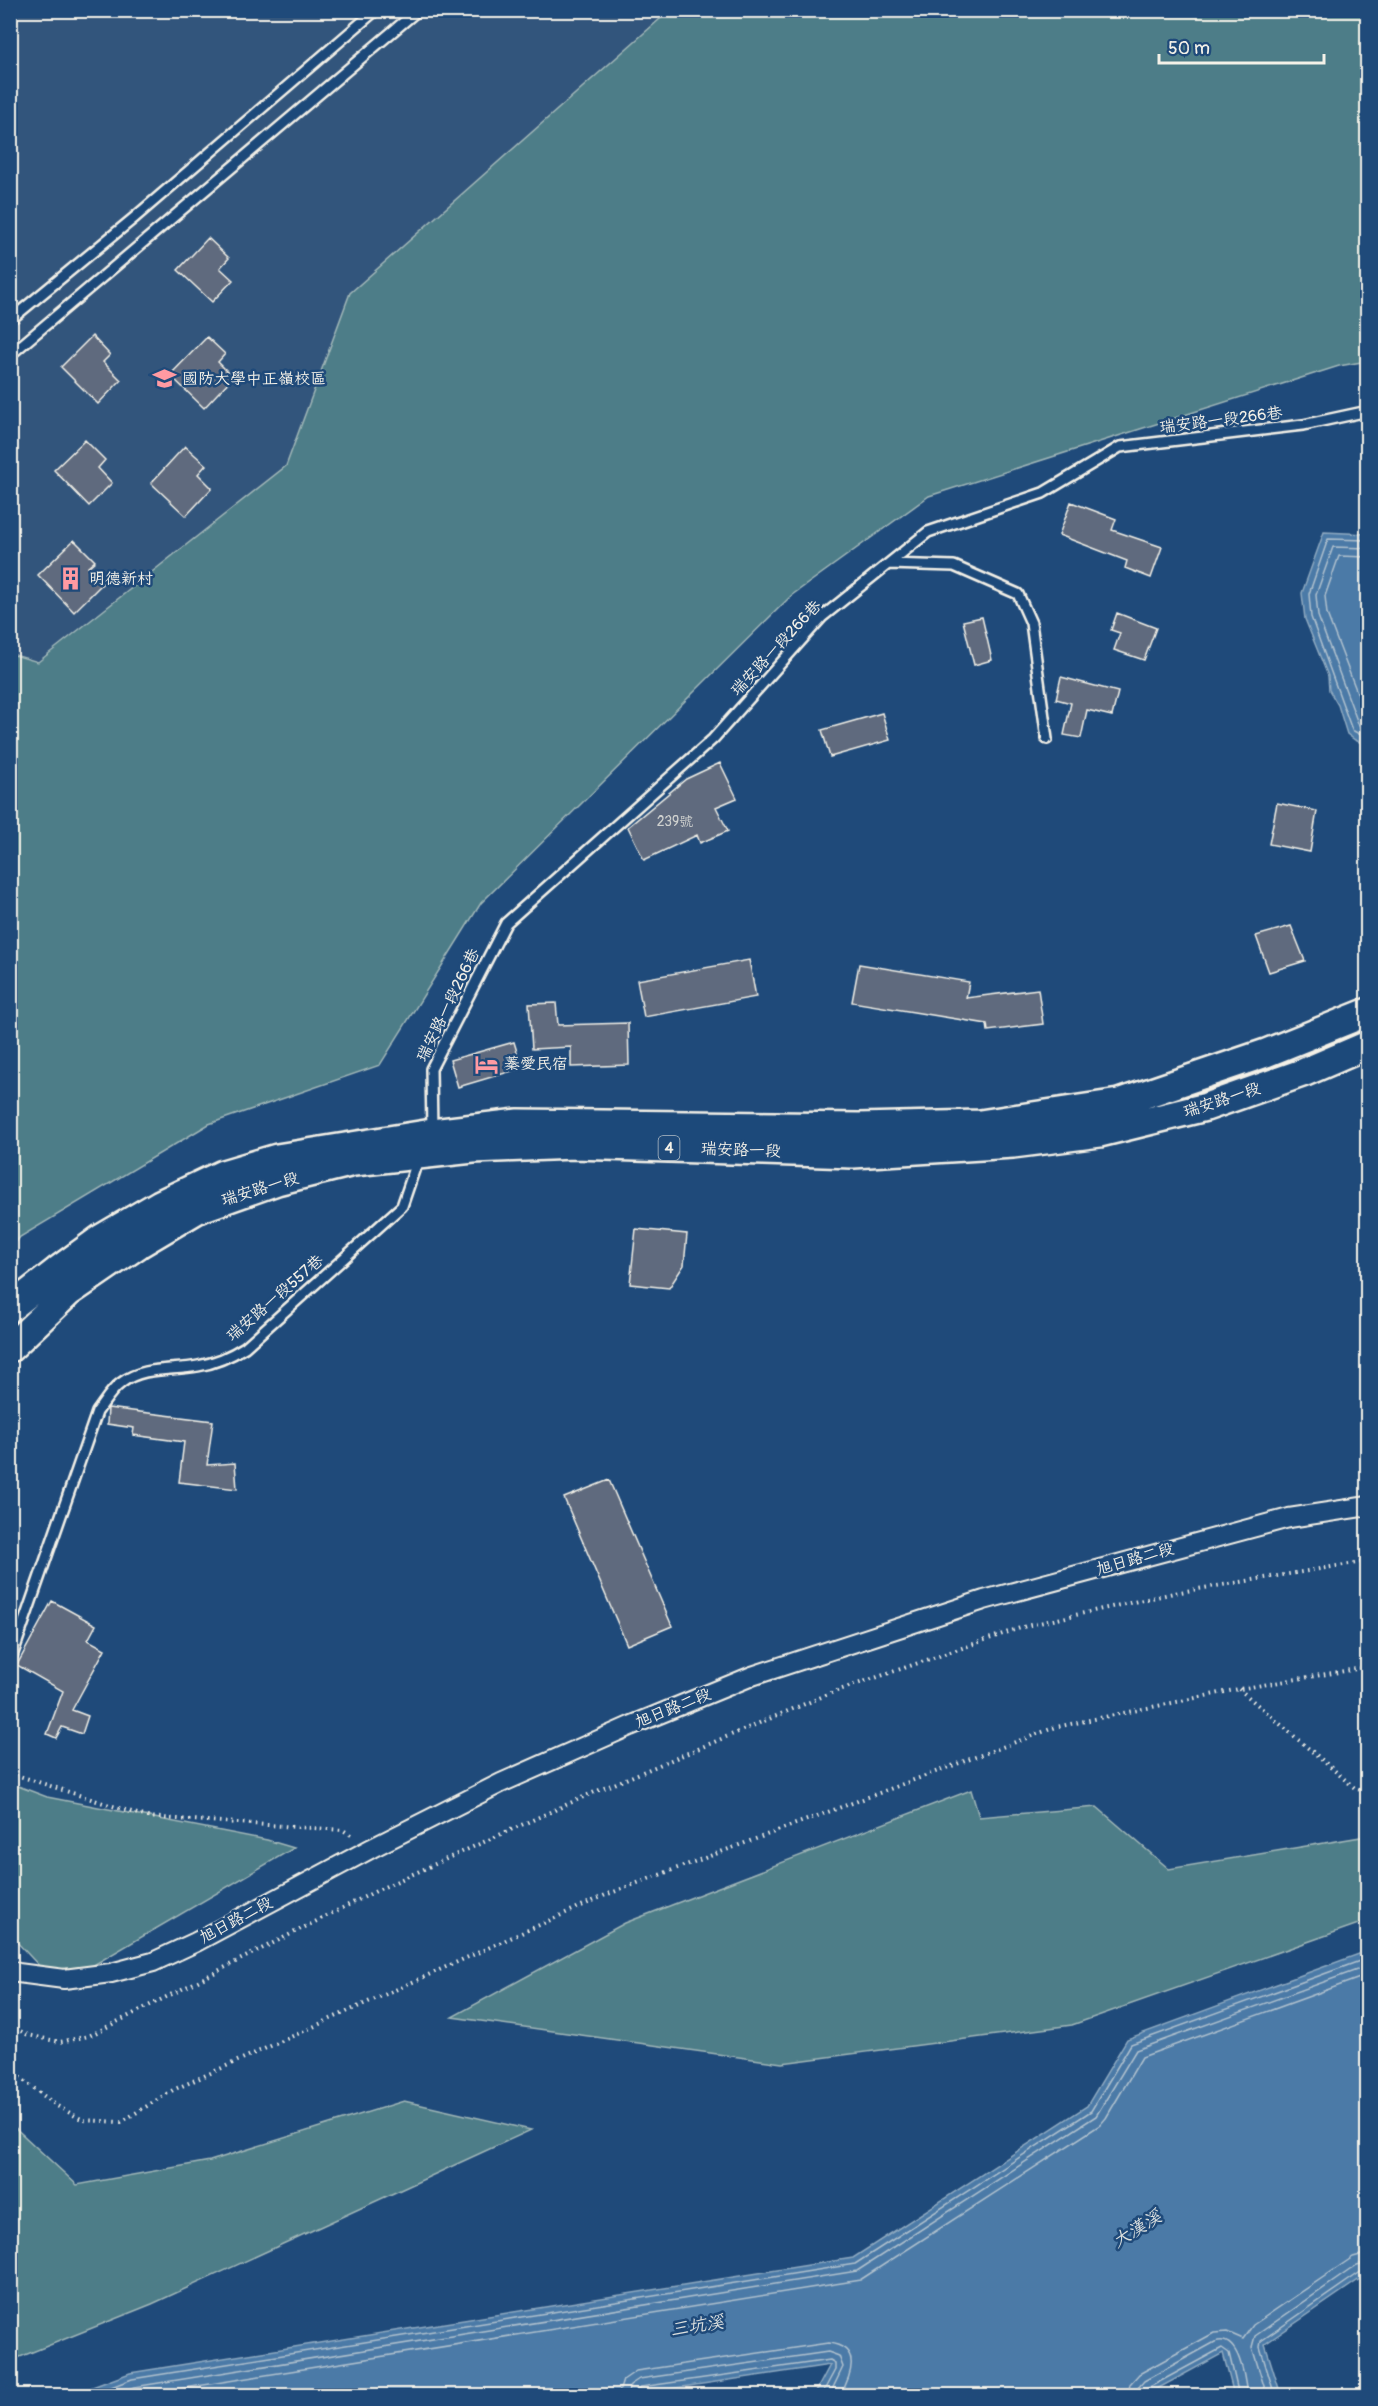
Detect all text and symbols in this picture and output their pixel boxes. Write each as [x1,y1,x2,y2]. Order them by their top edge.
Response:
scale bar [1159,27,1324,65]
text: 50 m [1168,37,1210,60]
school or university icon: 國防大學中正嶺校區 [151,366,177,392]
place label: 國防大學中正嶺校區 [182,369,326,389]
street label: 瑞安路一段266巷 [1158,403,1284,437]
building icon: 明德新村 [58,566,84,592]
place label: 明德新村 [89,569,153,589]
street label: 瑞安路一段266巷 [727,596,825,700]
house number: 239號 [657,813,693,830]
street label: 瑞安路一段266巷 [412,945,484,1065]
hotel icon: 蓁愛民宿 [473,1051,499,1077]
place label: 蓁愛民宿 [504,1054,568,1074]
street label: 瑞安路一段 [1181,1078,1263,1122]
road number: 4 [658,1136,680,1160]
street label: 瑞安路一段 [701,1139,781,1161]
street label: 瑞安路一段 [219,1168,301,1210]
street label: 瑞安路一段557巷 [222,1250,328,1346]
street label: 旭日路二段 [1094,1538,1176,1580]
street label: 旭日路二段 [632,1684,714,1732]
street label: 旭日路二段 [196,1892,276,1948]
water label: 大漢溪 [1108,2204,1167,2253]
water label: 三坑溪 [669,2310,726,2342]

